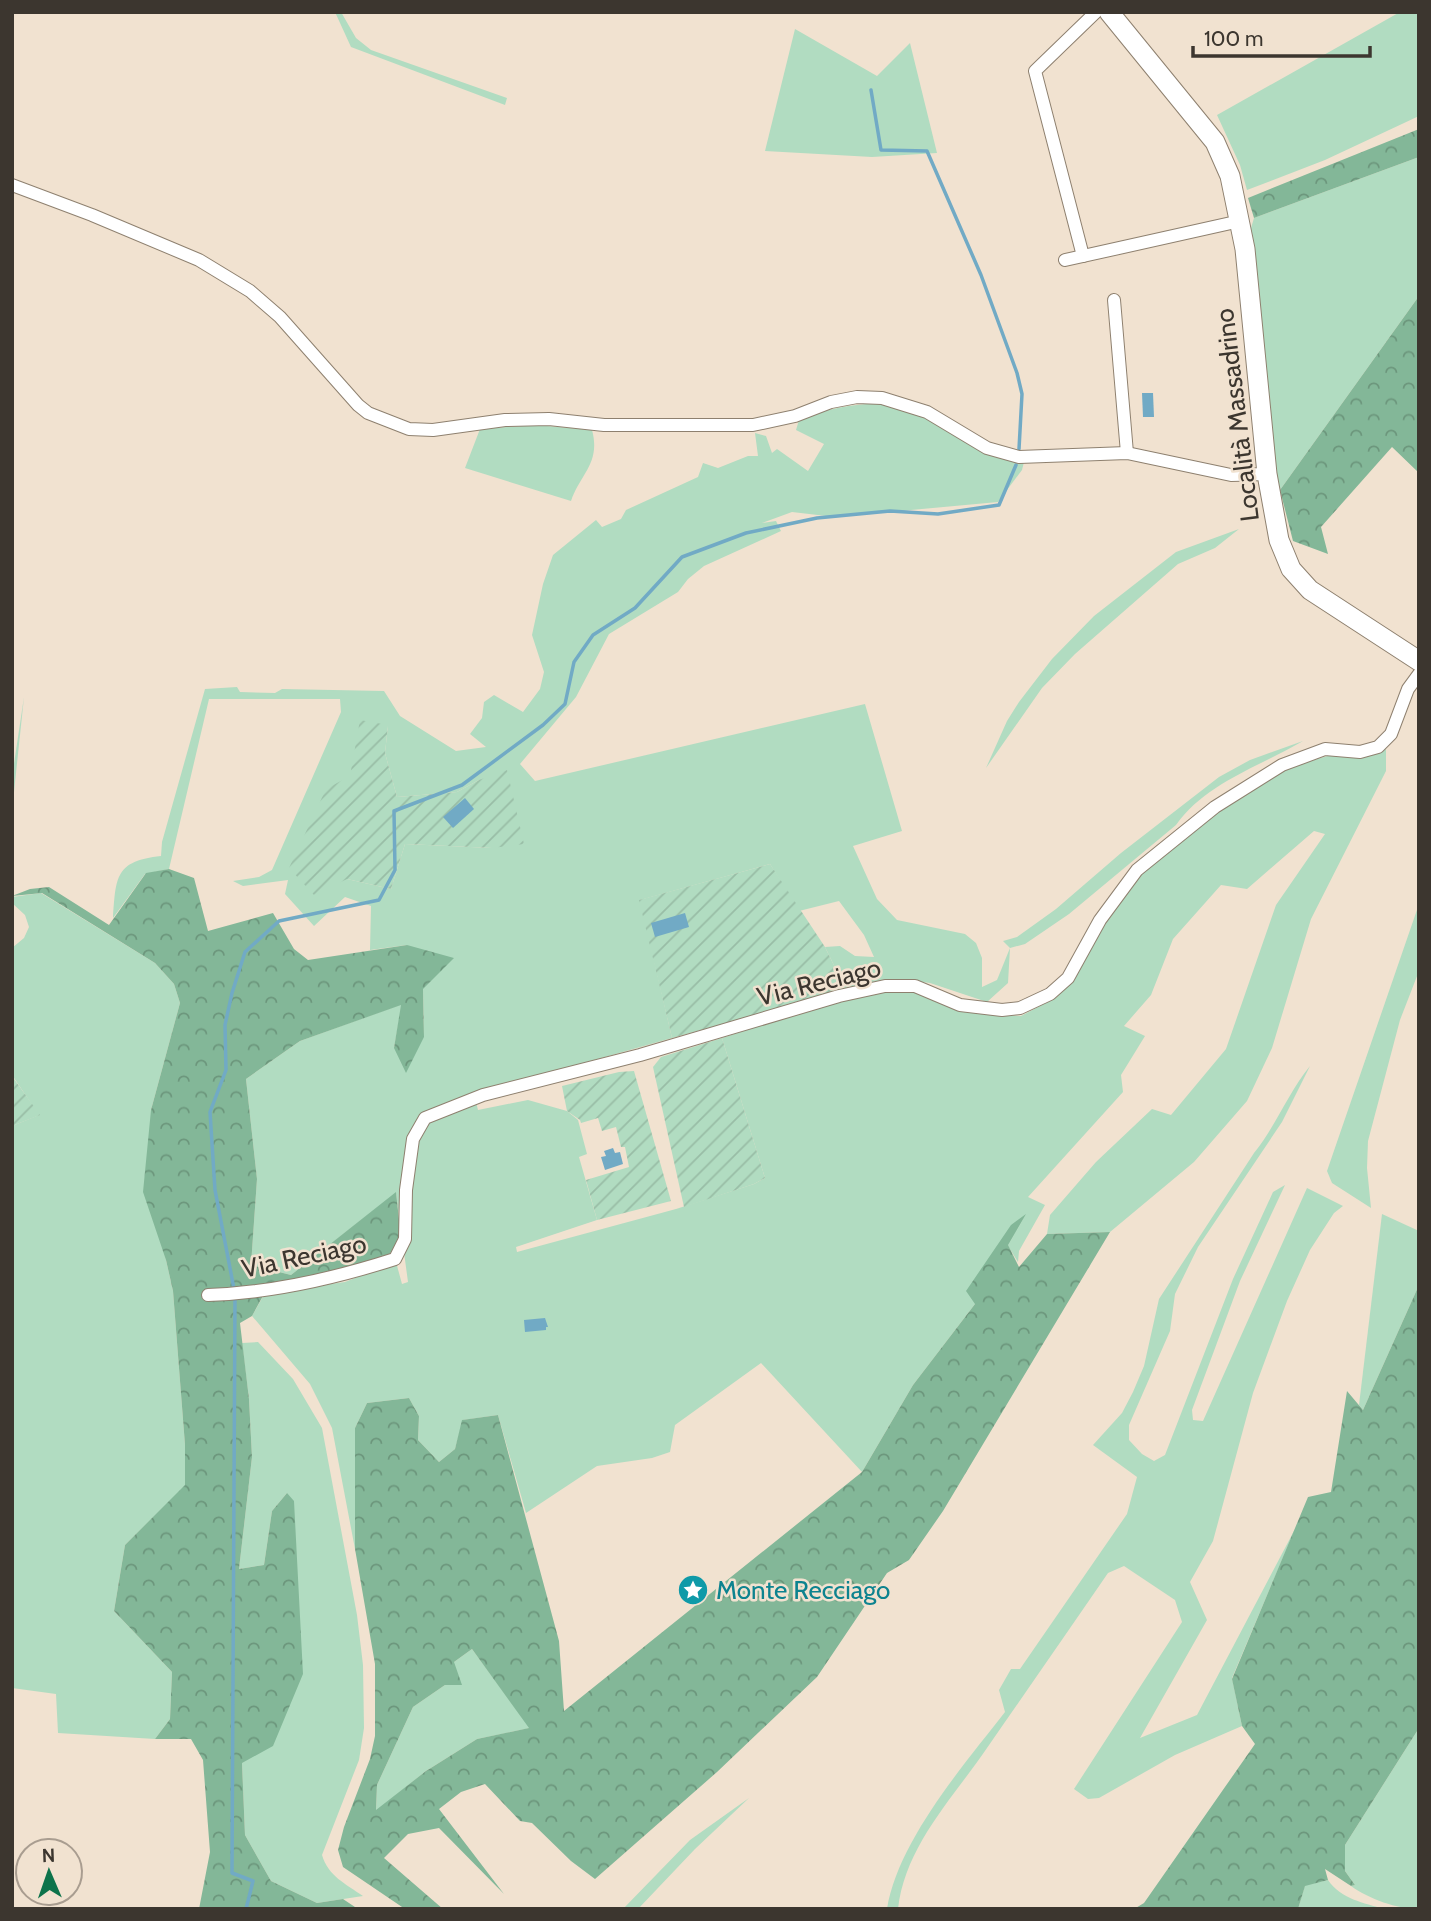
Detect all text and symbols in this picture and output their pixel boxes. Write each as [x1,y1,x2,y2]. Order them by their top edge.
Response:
scale bar [1193,14,1370,58]
text: 100 m [1204,26,1263,51]
street label: Località Massadrino [1208,307,1266,523]
street label: Via Reciago [754,951,884,1013]
street label: Via Reciago [239,1227,369,1285]
place icon: Monte Recciago [676,1573,710,1607]
place label: Monte Recciago [716,1574,890,1606]
north arrow [14,1837,84,1907]
text: N [41,1844,56,1867]

